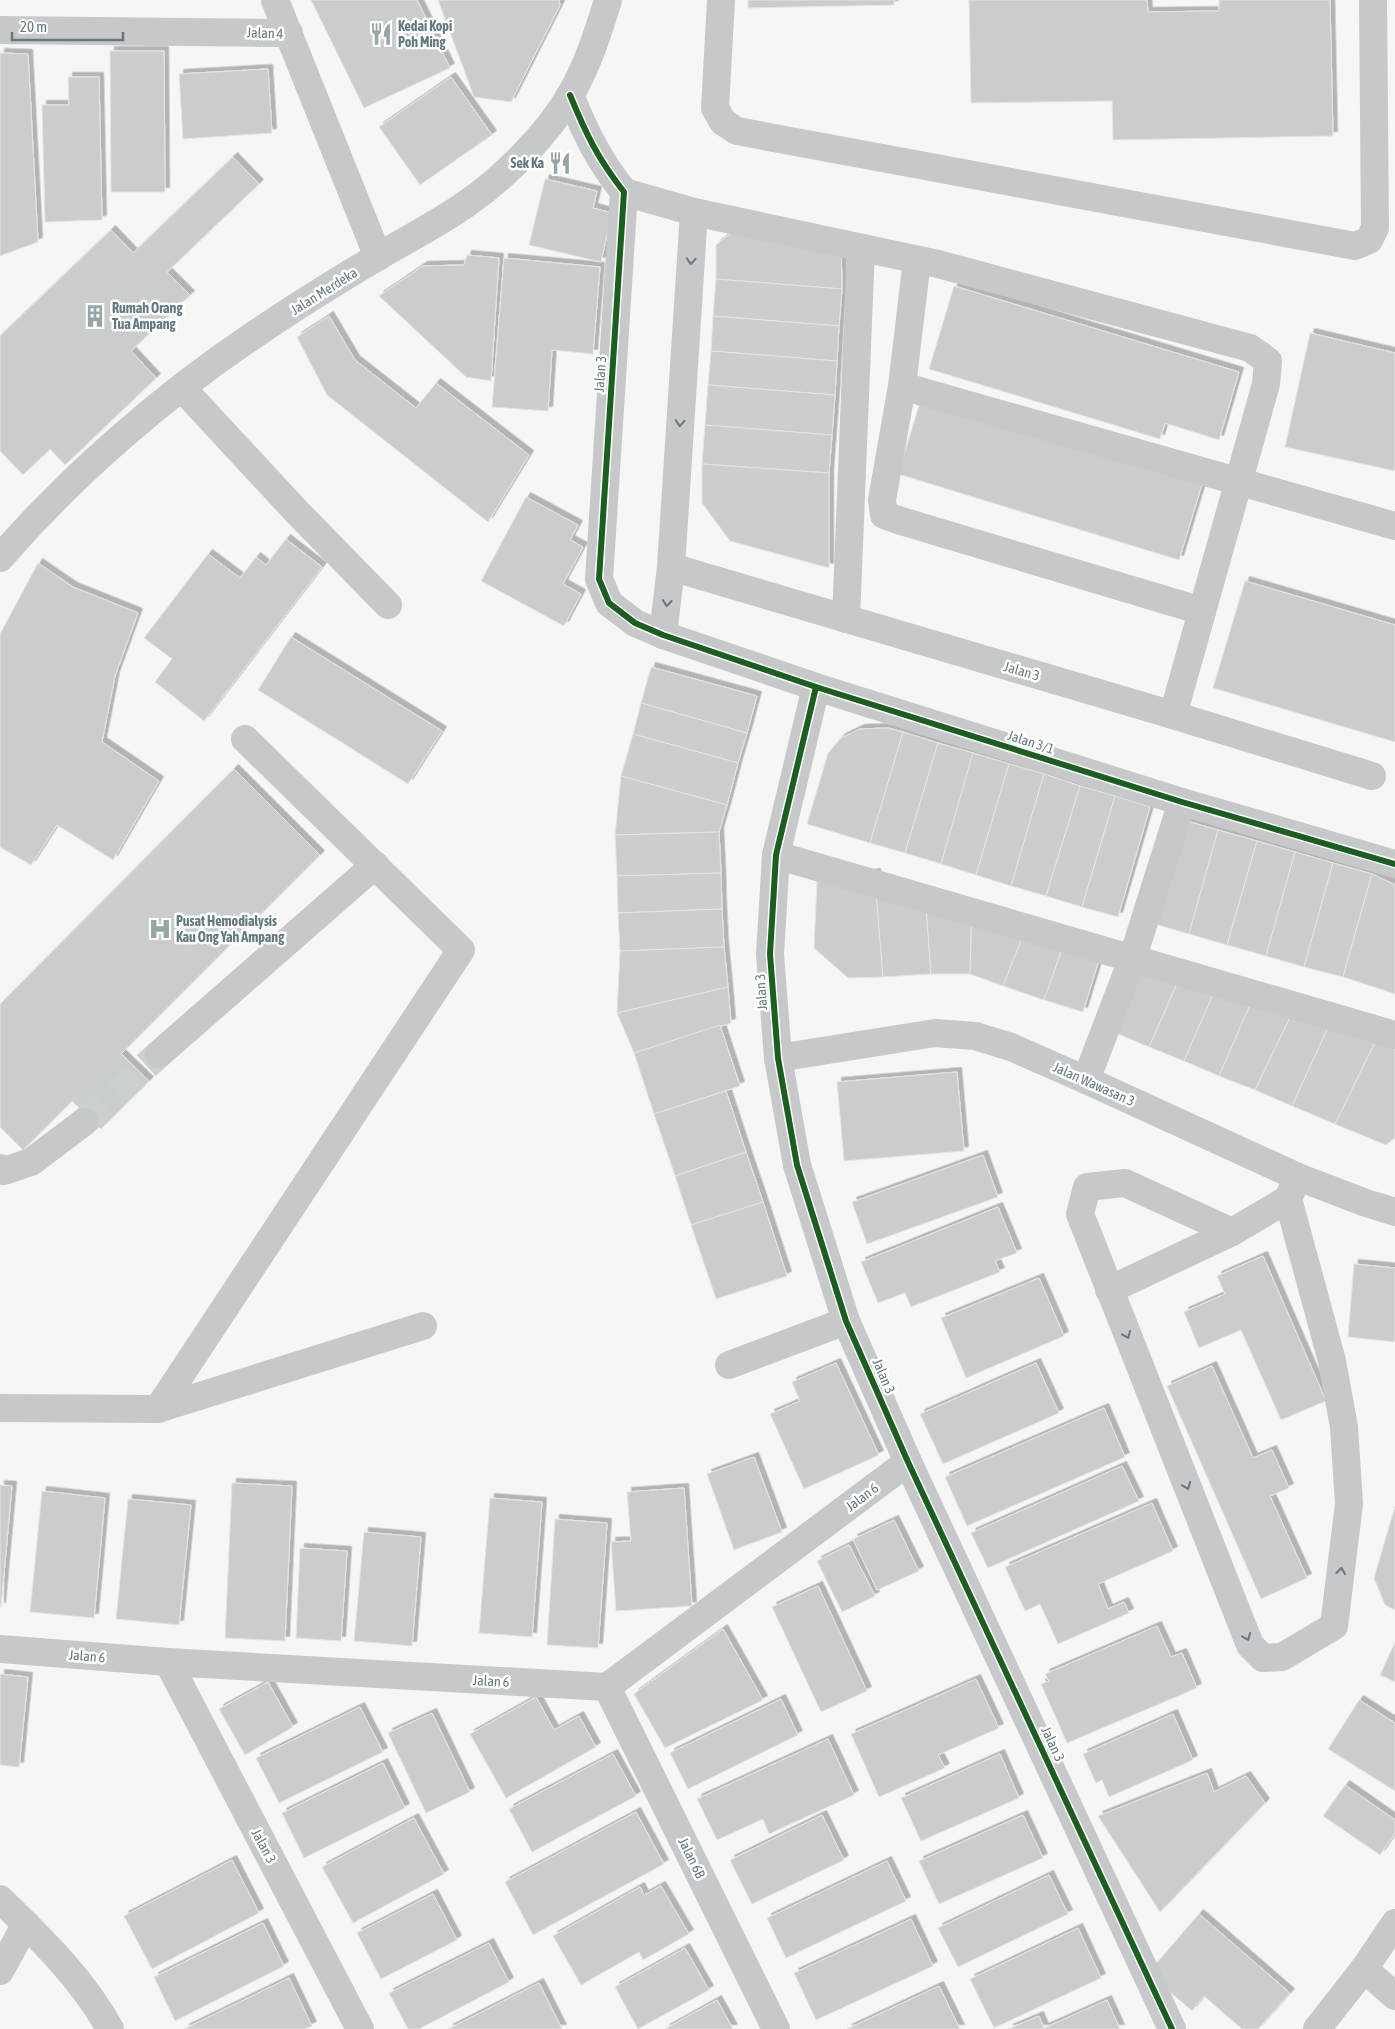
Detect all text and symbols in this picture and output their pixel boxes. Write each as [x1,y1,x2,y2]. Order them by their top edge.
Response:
scale bar [12,10,124,42]
text: 20 m [20,18,47,35]
place label: Kedai Kopi Poh Ming [398,18,452,50]
restaurant icon: Kedai Kopi Poh Ming [368,21,394,47]
street label: Jalan 4 [246,24,284,42]
restaurant icon: Sek Ka [547,150,573,176]
place label: Sek Ka [511,155,544,171]
one-way arrow [685,257,696,265]
street label: Jalan Merdeka [288,264,360,318]
place label: Rumah Orang Tua Ampang [112,300,183,332]
building icon: Rumah Orang Tua Ampang [82,303,108,329]
street label: Jalan 3 [591,355,609,393]
one-way arrow [675,420,686,428]
one-way arrow [662,599,673,607]
street label: Jalan 3 [1002,658,1042,684]
street label: Jalan 3/1 [1006,727,1056,757]
place label: Pusat Hemodialysis Kau Ong Yah Ampang [176,913,285,945]
hospital icon: Pusat Hemodialysis Kau Ong Yah Ampang [147,916,173,942]
street label: Jalan 3 [752,973,770,1011]
street label: Jalan Wawasan 3 [1051,1059,1137,1109]
one-way arrow [1121,1330,1131,1339]
street label: Jalan 3 [870,1356,898,1396]
street label: Jalan 6 [843,1479,882,1514]
one-way arrow [1180,1481,1191,1490]
one-way arrow [1335,1567,1346,1575]
one-way arrow [1240,1632,1251,1641]
street label: Jalan 6 [68,1646,106,1666]
street label: Jalan 6 [472,1672,510,1690]
street label: Jalan 3 [1038,1724,1068,1764]
street label: Jalan 3 [248,1826,280,1866]
street label: Jalan 6B [675,1835,709,1881]

